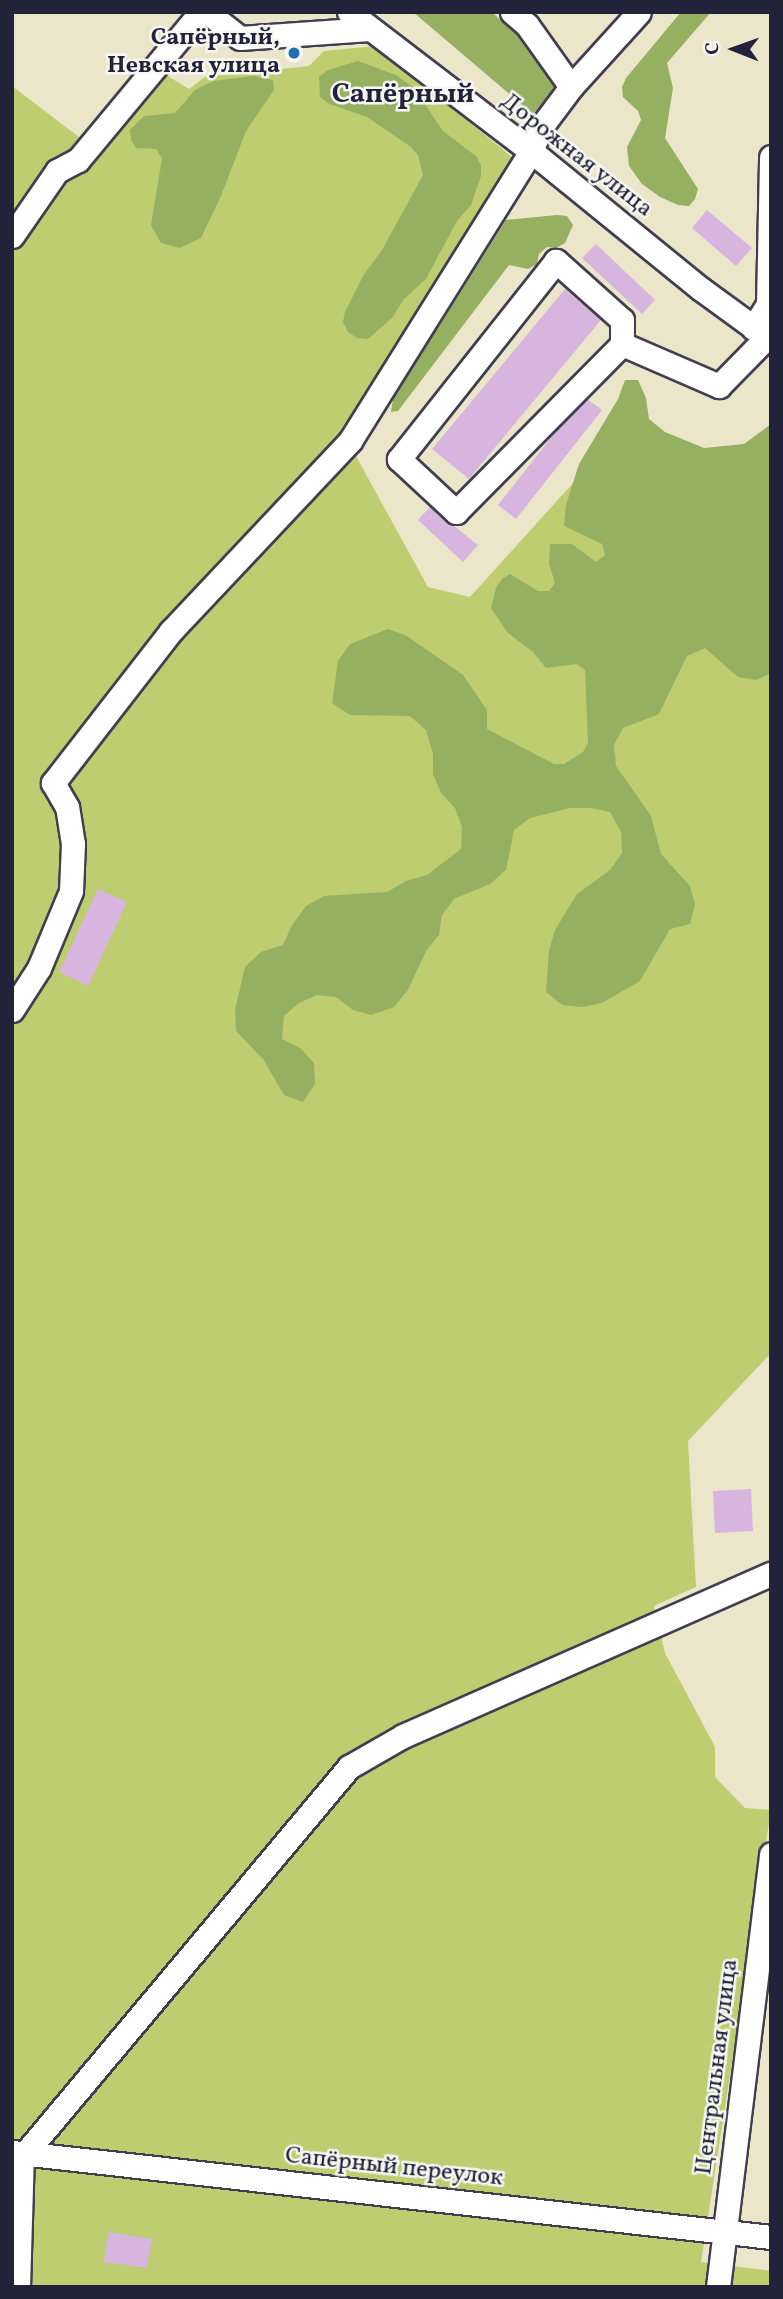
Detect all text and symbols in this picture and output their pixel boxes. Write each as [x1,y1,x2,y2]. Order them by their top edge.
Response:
north arrow [699,14,769,84]
place label: Сапёрный, Невская улица [107,25,280,81]
text: С [700,42,726,55]
marker: Сапёрный, Невская улица [286,45,302,61]
district label: Сапёрный [332,78,474,112]
street label: Дорожная улица [494,87,658,225]
street label: Центральная улица [690,1957,746,2177]
street label: Сапёрный переулок [284,2142,504,2194]

